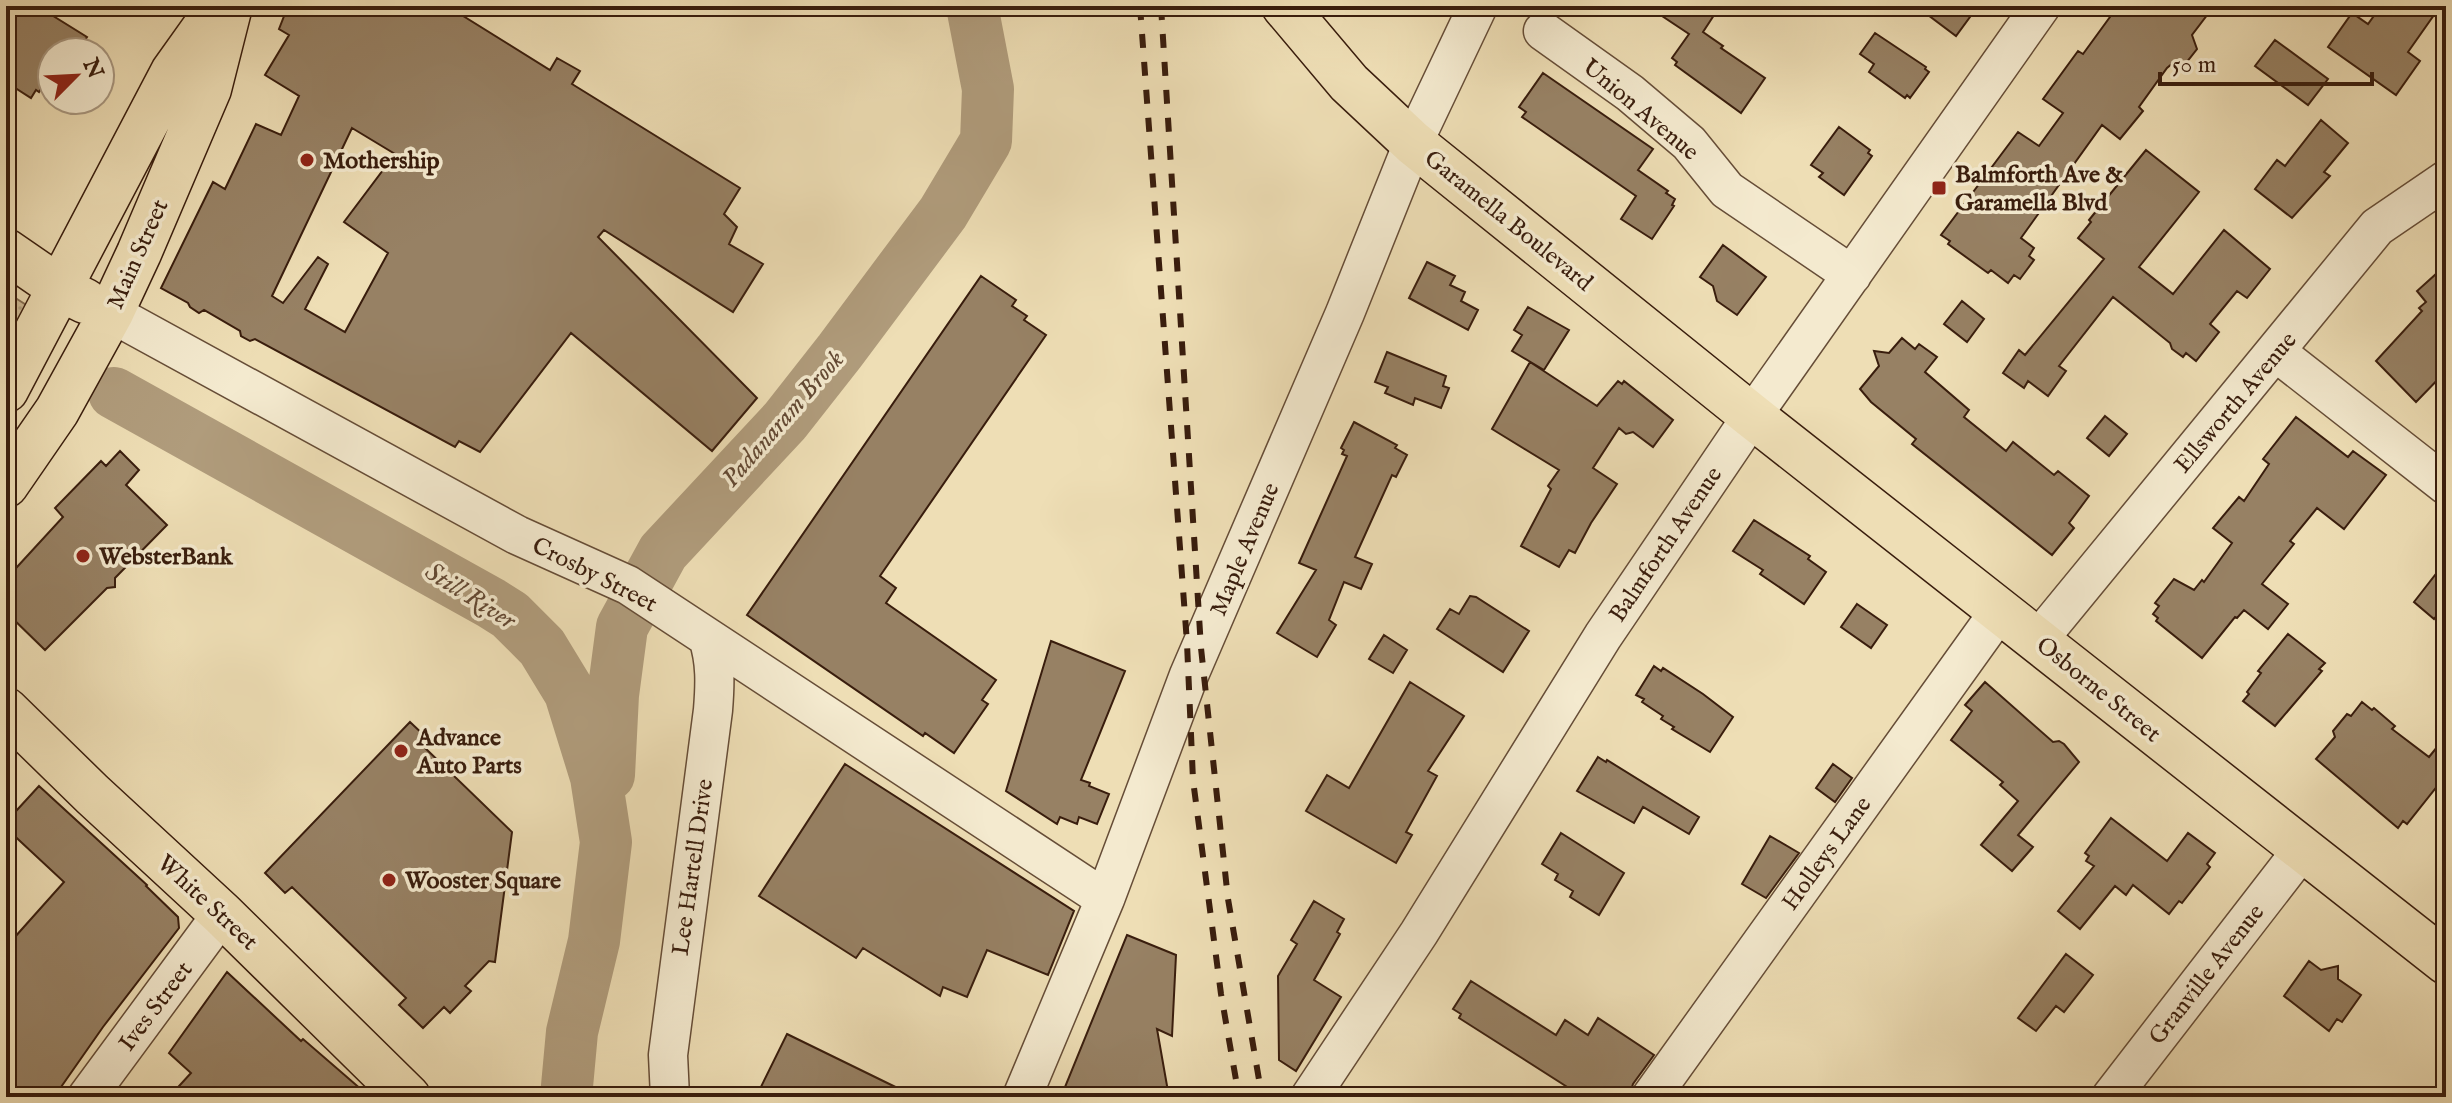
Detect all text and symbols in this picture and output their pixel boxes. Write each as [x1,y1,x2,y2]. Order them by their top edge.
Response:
north arrow [36,36,116,116]
scale bar [2160,36,2372,86]
text: 50 m [2172,50,2216,81]
street label: Union Avenue [1575,52,1705,168]
text: N [75,53,109,83]
street label: Garamella Boulevard [1417,144,1599,299]
place label: Mothership [323,146,440,177]
marker: Mothership [298,151,316,169]
place label: Balmforth Ave & Garamella Blvd [1955,160,2123,219]
marker: Balmforth Ave & Garamella Blvd [1930,179,1948,197]
street label: Main Street [100,195,176,314]
street label: Ellsworth Avenue [2168,326,2304,480]
water label: Padanaram Brook [715,343,852,494]
street label: Balmforth Avenue [1603,461,1730,629]
street label: Maple Avenue [1203,478,1287,621]
street label: Crosby Street [526,531,662,620]
place label: WebsterBank [98,542,234,573]
marker: WebsterBank [74,547,92,565]
water label: Still River [419,555,523,638]
street label: Osborne Street [2029,630,2167,750]
place label: Advance Auto Parts [416,723,522,782]
marker: Advance Auto Parts [392,742,410,760]
street label: Lee Hartell Drive [666,777,721,957]
street label: Holleys Lane [1775,791,1879,917]
street label: White Street [150,848,264,958]
place label: Wooster Square [404,866,561,897]
marker: Wooster Square [380,871,398,889]
street label: Granville Avenue [2142,898,2272,1052]
street label: Ives Street [112,956,200,1058]

